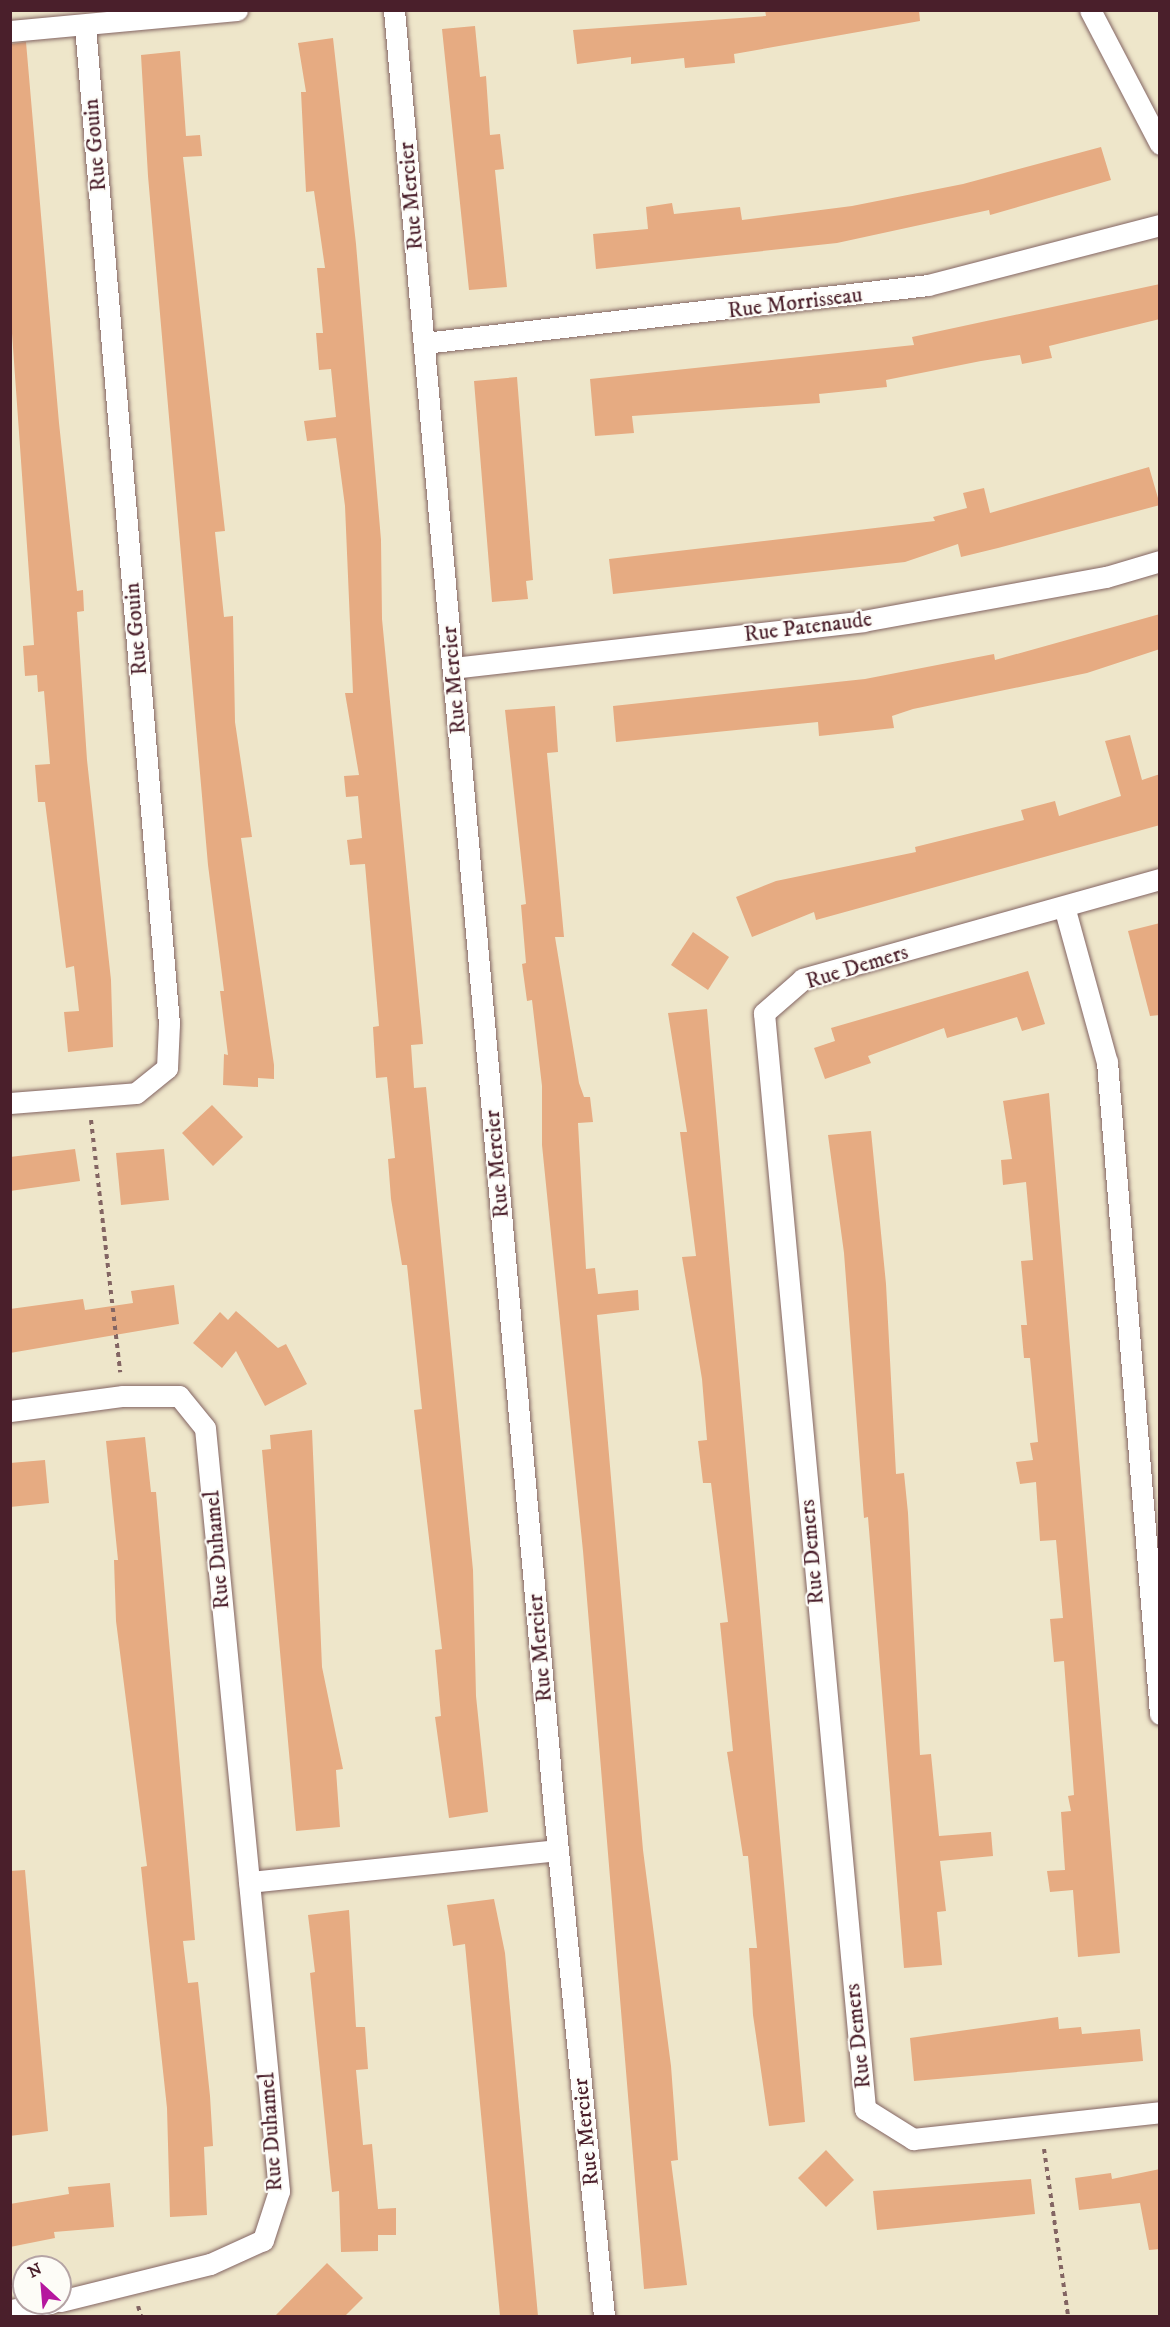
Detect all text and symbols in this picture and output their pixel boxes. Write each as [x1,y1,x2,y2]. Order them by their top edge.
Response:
street label: Rue Gouin [78,98,112,192]
street label: Rue Mercier [393,141,429,251]
street label: Rue Morrisseau [726,282,864,324]
street label: Rue Gouin [119,582,153,676]
street label: Rue Patenaude [742,606,874,648]
street label: Rue Mercier [436,625,472,735]
street label: Rue Demers [803,939,911,995]
street label: Rue Mercier [479,1109,515,1219]
street label: Rue Duhamel [199,1490,235,1610]
street label: Rue Demers [794,1498,830,1606]
street label: Rue Mercier [522,1593,558,1703]
street label: Rue Demers [839,1982,877,2090]
street label: Rue Duhamel [254,2072,288,2192]
street label: Rue Mercier [567,2077,605,2187]
north arrow [12,2255,72,2315]
text: N [25,2259,45,2282]

